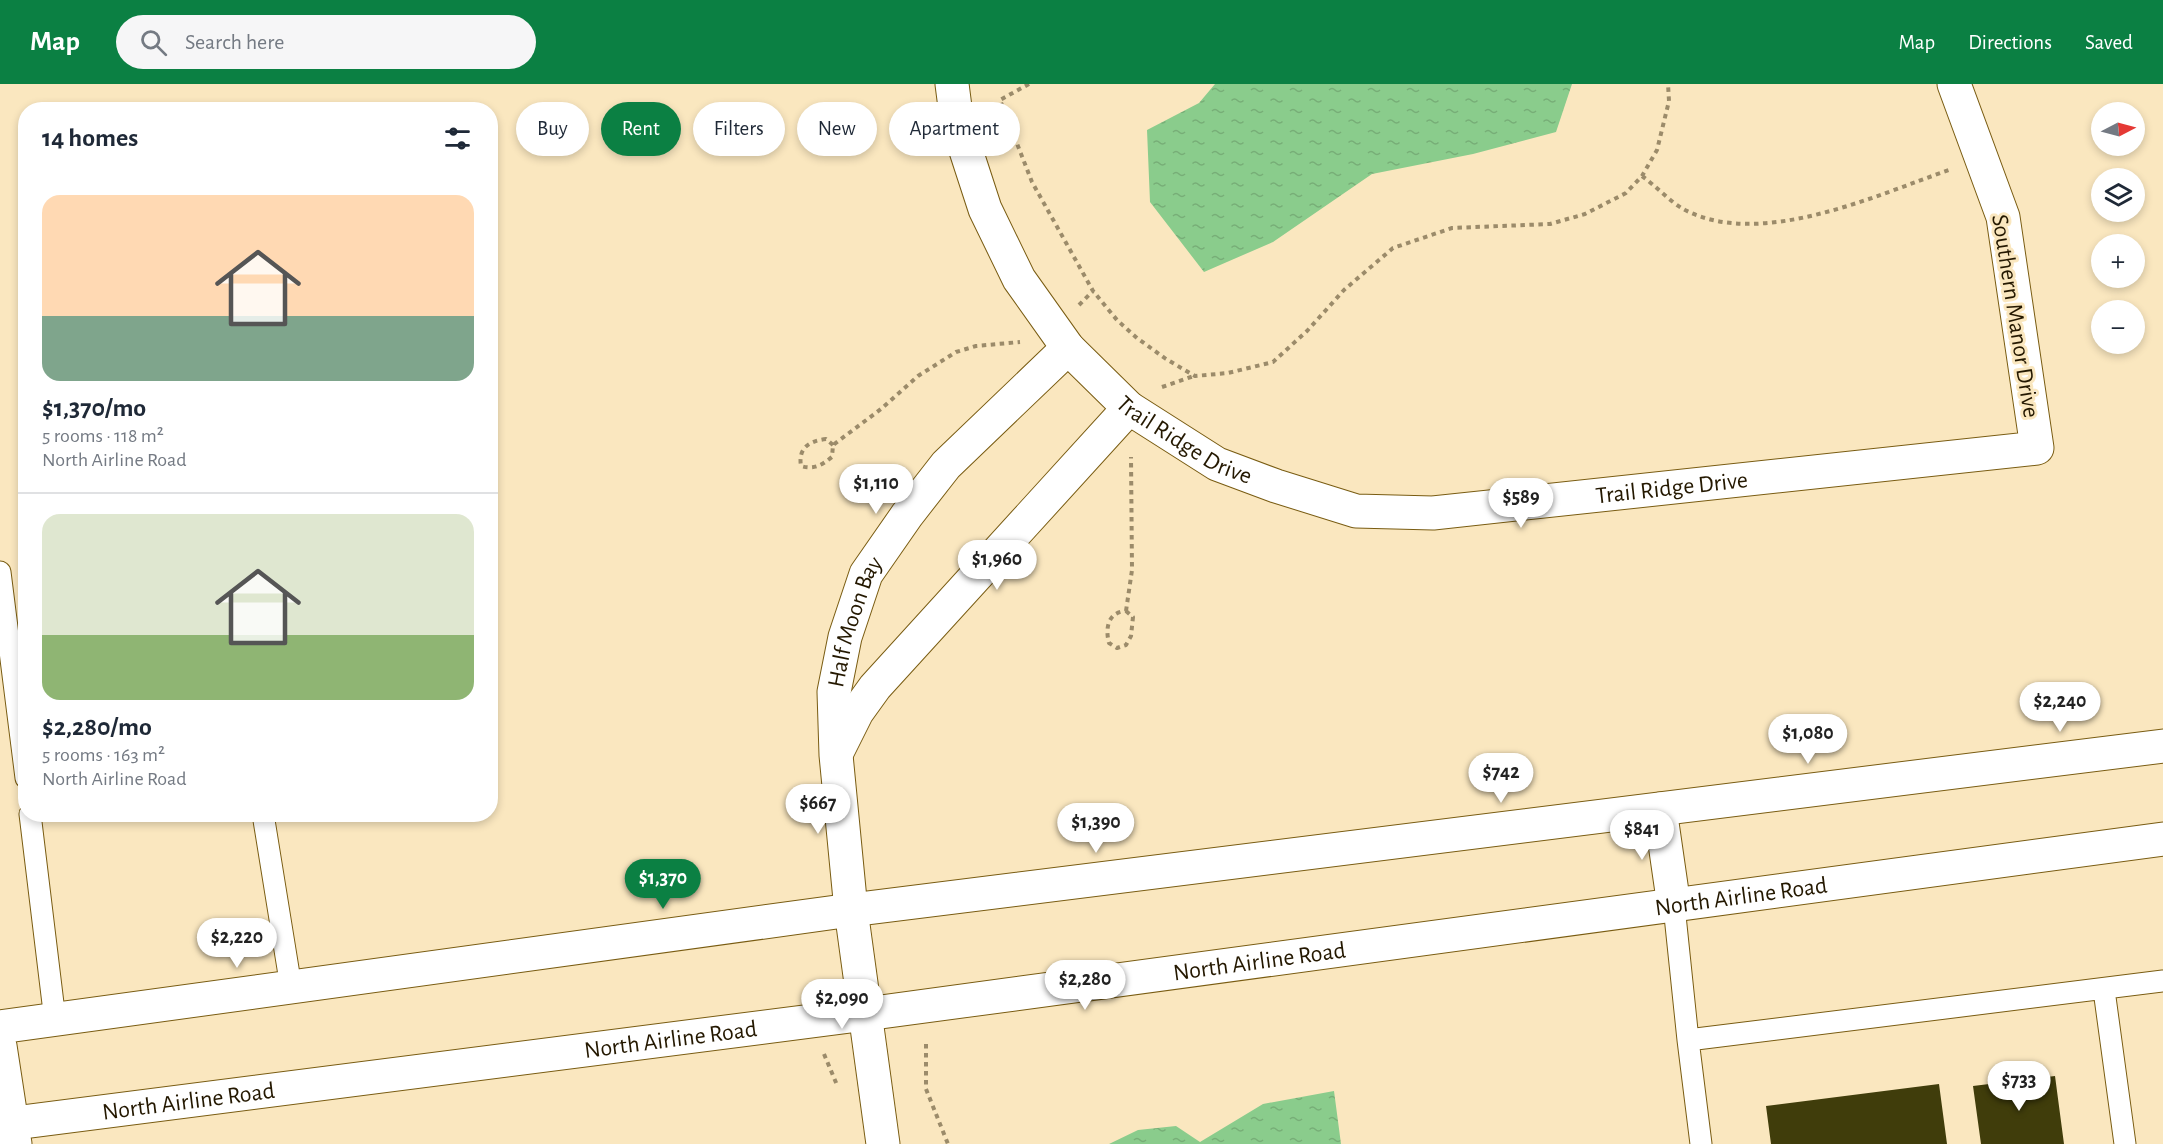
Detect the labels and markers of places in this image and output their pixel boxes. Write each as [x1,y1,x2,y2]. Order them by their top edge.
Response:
pin: $1,110 [827,464,925,515]
pin: $589 [1485,478,1557,529]
pin: $1,960 [948,540,1046,591]
pin: $2,240 [2011,682,2109,733]
pin: $1,080 [1759,714,1857,765]
pin: $742 [1465,753,1537,804]
pin: $667 [782,784,854,835]
pin: $1,390 [1047,803,1145,854]
pin: $841 [1606,810,1678,861]
pin: $1,370 [614,859,712,910]
pin: $2,220 [188,918,286,969]
pin: $2,280 [1036,960,1134,1011]
pin: $2,090 [793,979,891,1030]
pin: $733 [1983,1061,2055,1112]

